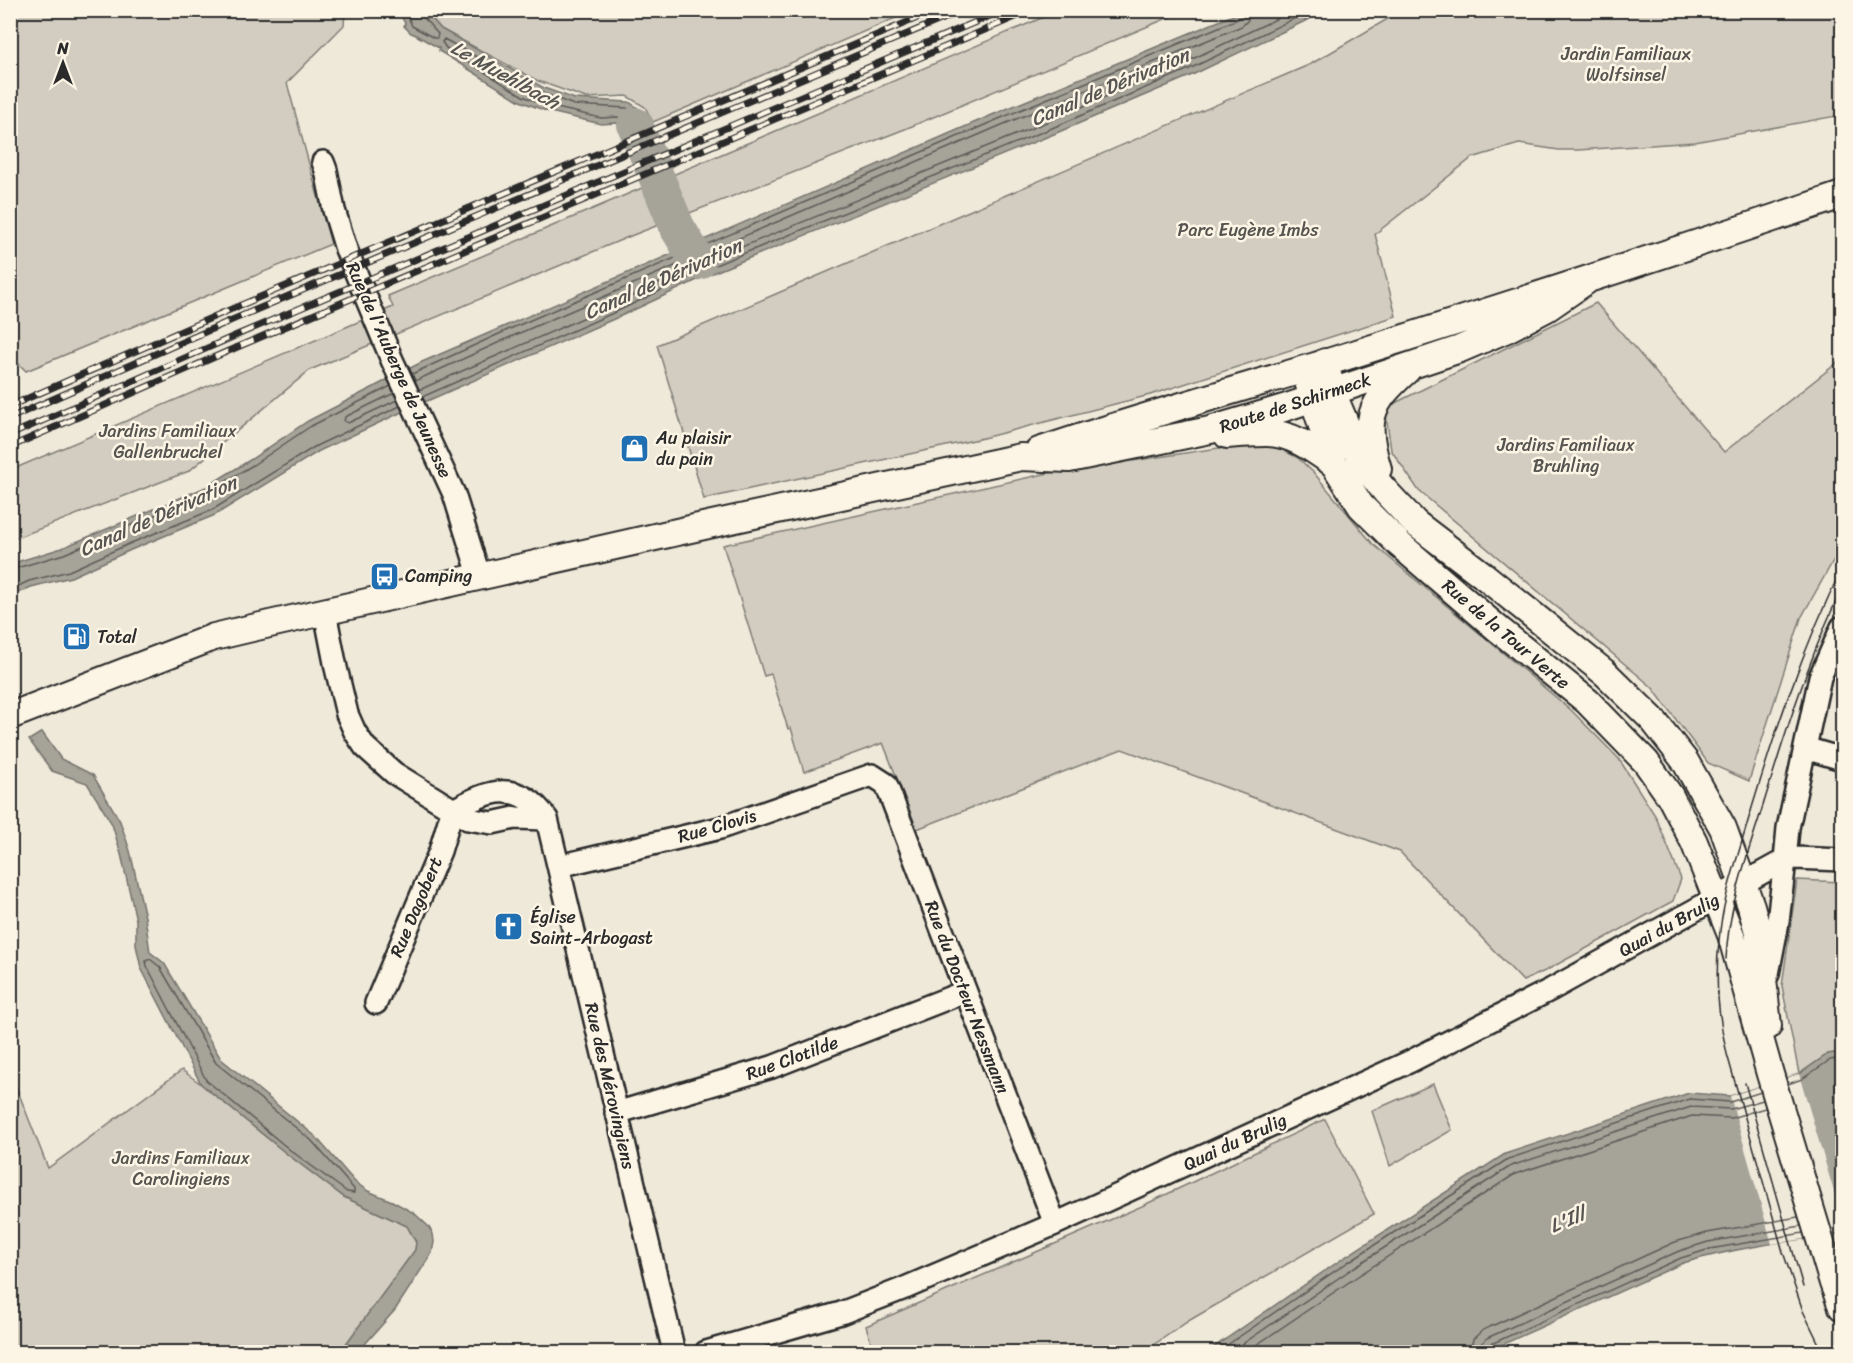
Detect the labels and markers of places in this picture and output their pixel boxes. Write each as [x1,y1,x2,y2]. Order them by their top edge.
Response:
place label: Au plaisir du pain [655,422,732,475]
shop icon: Au plaisir du pain [619,432,651,464]
bus stop icon: Camping [368,560,400,592]
place label: Camping [405,560,472,592]
fuel station icon: Total [60,621,92,653]
place label: Total [97,621,137,653]
place label: Église Saint-Arbogast [530,901,653,954]
church icon: Église Saint-Arbogast [493,911,525,943]

